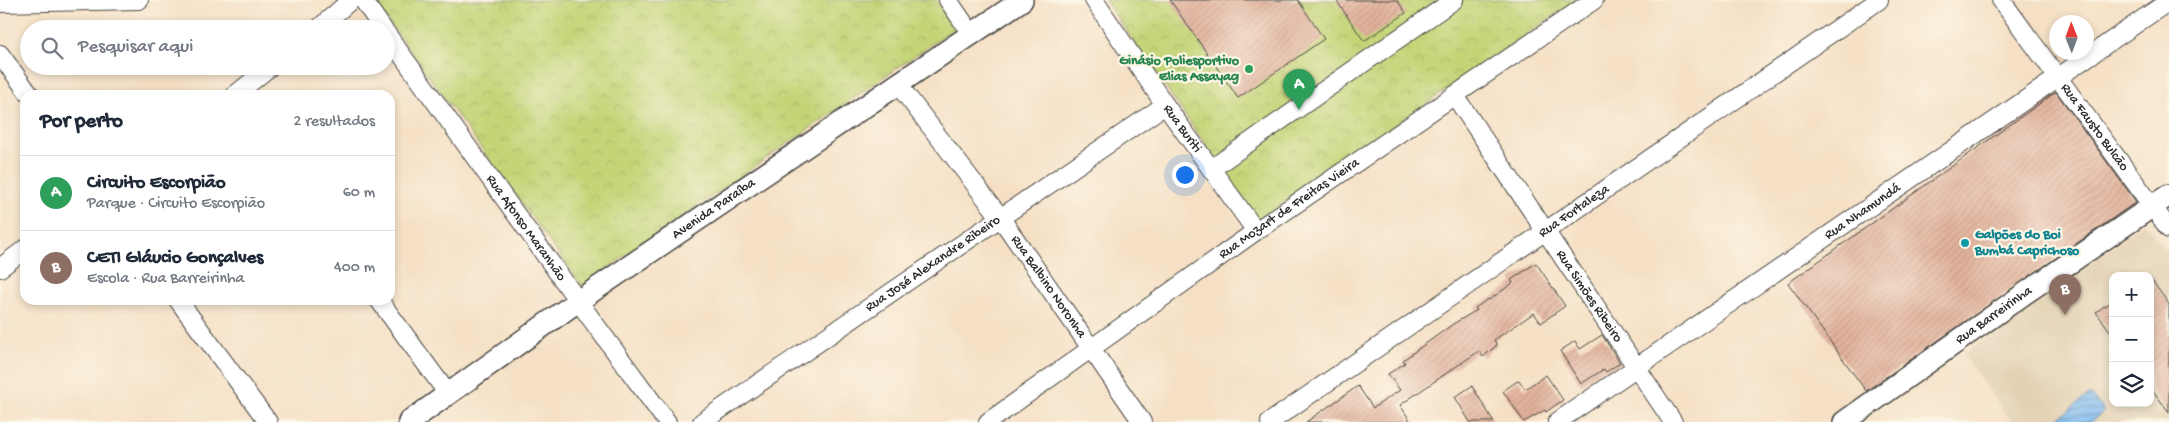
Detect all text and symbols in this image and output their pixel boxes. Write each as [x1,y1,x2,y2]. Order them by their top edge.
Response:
north arrow [2049,15,2094,60]
search box [20,20,395,75]
icon: search [38,34,66,62]
text: Pesquisar aqui [78,36,193,59]
place label: Ginásio Poliesportivo Elias Assayag [1119,53,1240,86]
marker: Ginásio Poliesportivo Elias Assayag [1243,63,1255,75]
pin: A [1283,69,1315,110]
street label: Rua Fausto Bulcão [2057,80,2132,175]
street label: Rua Buriti [1159,101,1205,156]
text: Por perto [40,110,123,135]
text: 2 resultados [294,113,375,132]
street label: Rua Mozart de Freitas Vieira [1216,154,1364,263]
your location [1172,162,1198,188]
text: Circuito Escorpião [87,172,226,195]
street label: Rua Afonso Maranhão [482,172,570,285]
street label: Avenida Paraíba [669,174,760,243]
street label: Rua Nhamundá [1821,179,1905,244]
street label: Rua Fortaleza [1535,180,1614,242]
text: A [51,184,61,203]
text: 60 m [343,184,375,203]
text: Parque · Circuito Escorpião [87,195,265,214]
street label: Rua José Alexandre Ribeiro [862,212,1004,316]
place label: Galpões do Boi Bumbá Caprichoso [1974,227,2080,260]
street label: Rua Balbino Noronha [1007,232,1091,343]
marker: Galpões do Boi Bumbá Caprichoso [1959,237,1971,249]
text: CETI Gláucio Gonçalves [87,247,263,270]
street label: Rua Simões Ribeiro [1552,247,1626,346]
text: B [52,259,60,278]
text: 400 m [334,259,375,278]
text: Escola · Rua Barreirinha [87,270,245,289]
map controls [2109,272,2154,407]
button: + [2109,272,2154,317]
pin: B [2049,274,2081,315]
street label: Rua Barreirinha [1952,282,2037,348]
button: − [2109,317,2154,362]
button: layers [2109,362,2154,407]

